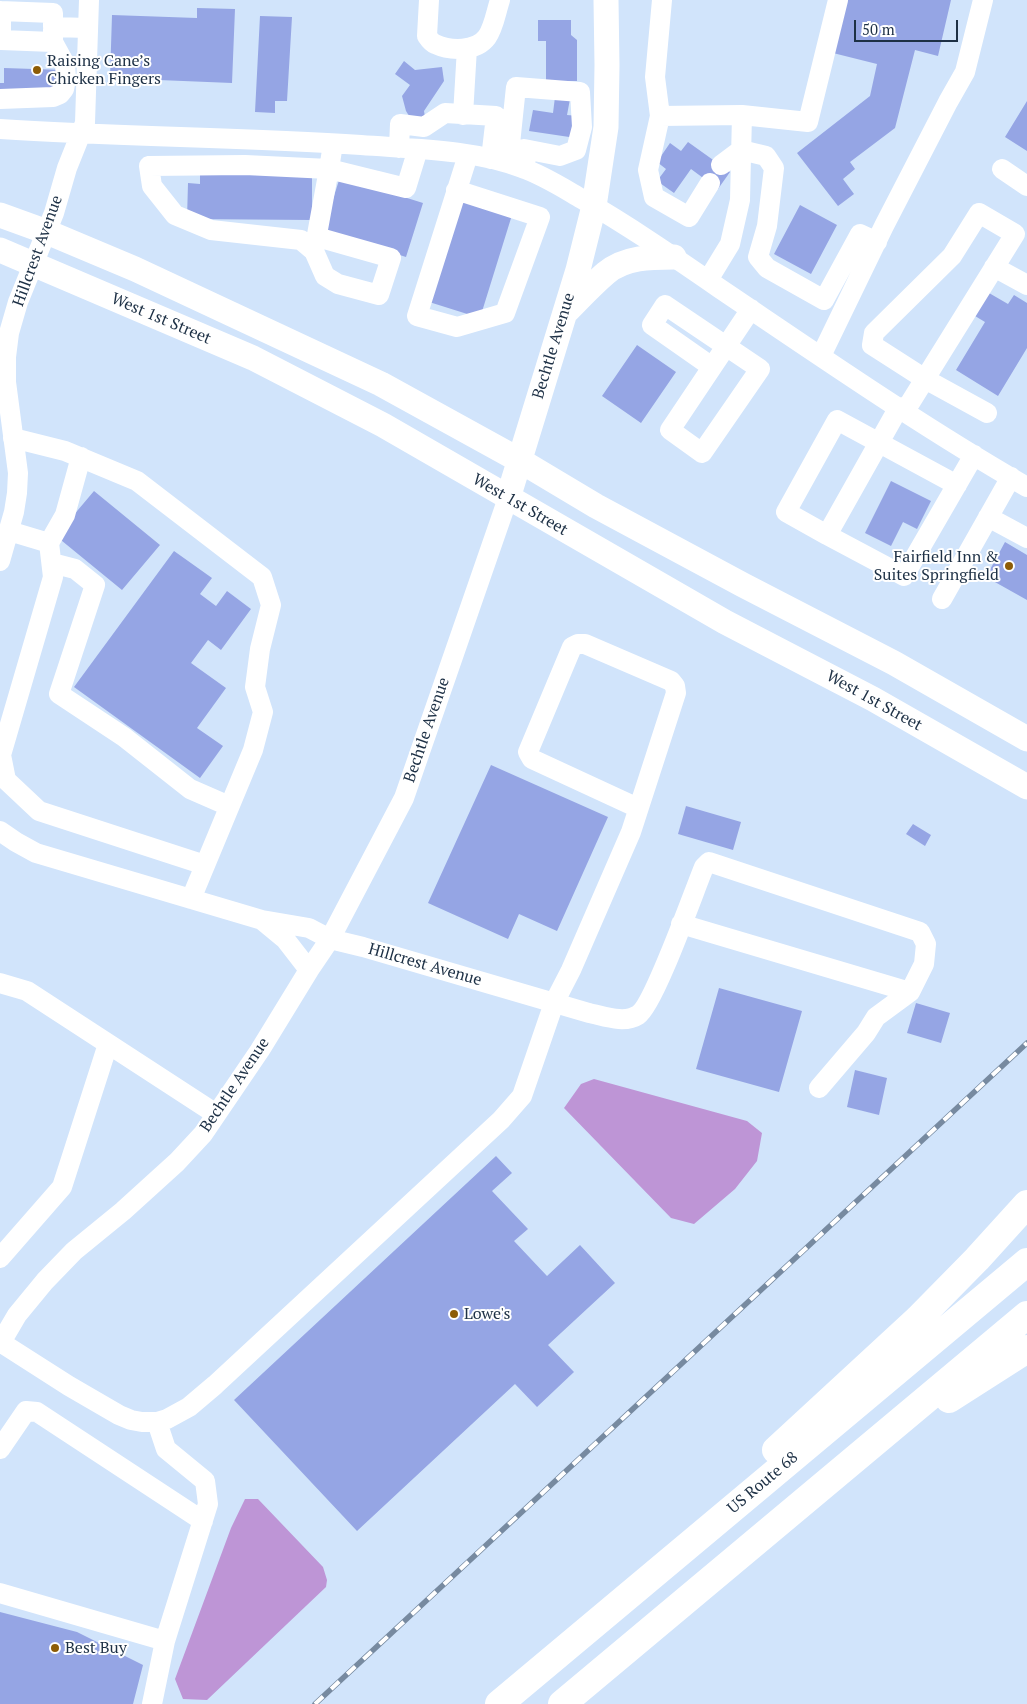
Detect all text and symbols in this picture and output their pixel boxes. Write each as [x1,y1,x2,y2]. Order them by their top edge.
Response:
scale bar [857,10,961,42]
text: 50 m [862,19,895,39]
place label: Raising Cane’s Chicken Fingers [47,51,161,89]
marker: Raising Cane’s Chicken Fingers [31,64,43,76]
street label: Hillcrest Avenue [9,193,67,309]
street label: West 1st Street [108,289,214,349]
street label: Bechtle Avenue [529,291,579,401]
street label: West 1st Street [469,470,571,540]
place label: Fairfield Inn & Suites Springfield [874,547,999,585]
marker: Fairfield Inn & Suites Springfield [1003,560,1015,572]
street label: West 1st Street [823,667,925,735]
street label: Bechtle Avenue [400,675,454,785]
street label: Hillcrest Avenue [366,940,484,990]
street label: Bechtle Avenue [196,1034,274,1136]
place label: Lowe's [464,1304,510,1324]
marker: Lowe's [448,1308,460,1320]
street label: US Route 68 [724,1448,802,1518]
place label: Best Buy [65,1638,127,1658]
marker: Best Buy [49,1642,61,1654]

